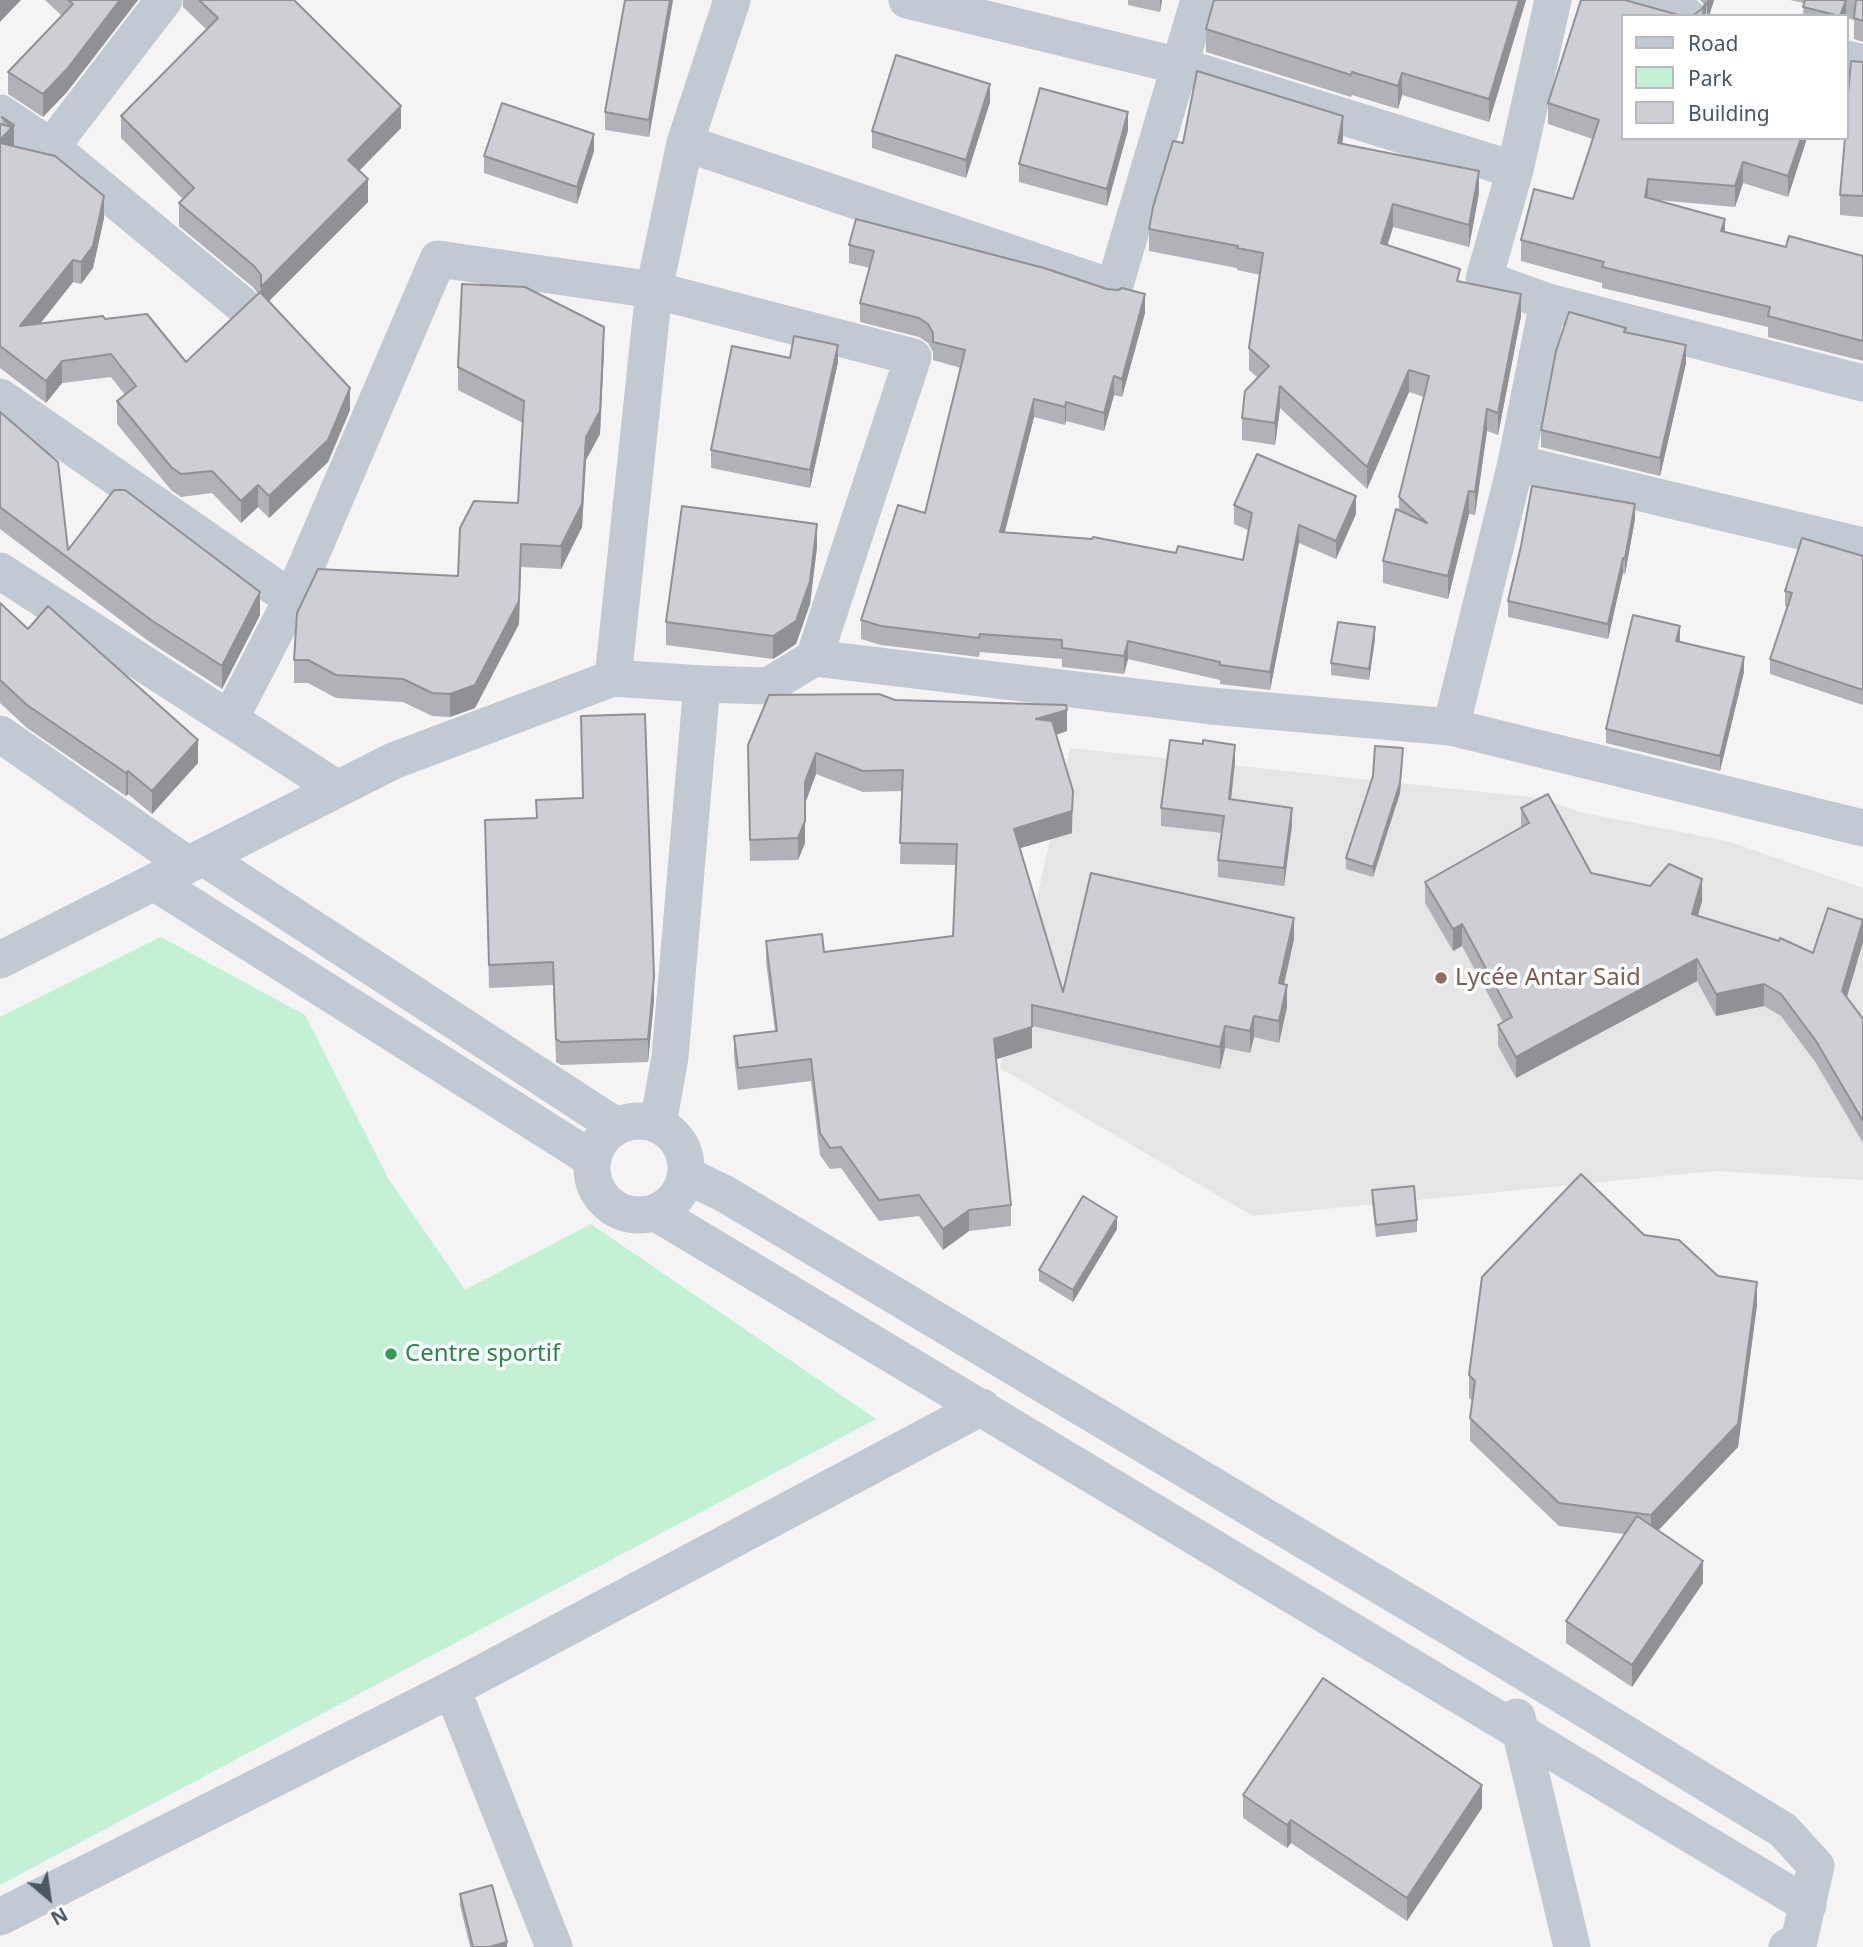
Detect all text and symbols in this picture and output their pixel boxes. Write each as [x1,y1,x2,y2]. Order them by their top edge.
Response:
legend [1622,14,1849,140]
text: Road [1688,29,1738,57]
text: Park [1688,64,1732,92]
text: Building [1688,99,1770,127]
place label: Lycée Antar Said [1455,964,1641,992]
marker: Lycée Antar Said [1433,970,1449,986]
place label: Centre sportif [405,1340,560,1368]
marker: Centre sportif [383,1346,399,1362]
north arrow [14,1863,84,1933]
text: N [46,1901,72,1931]

